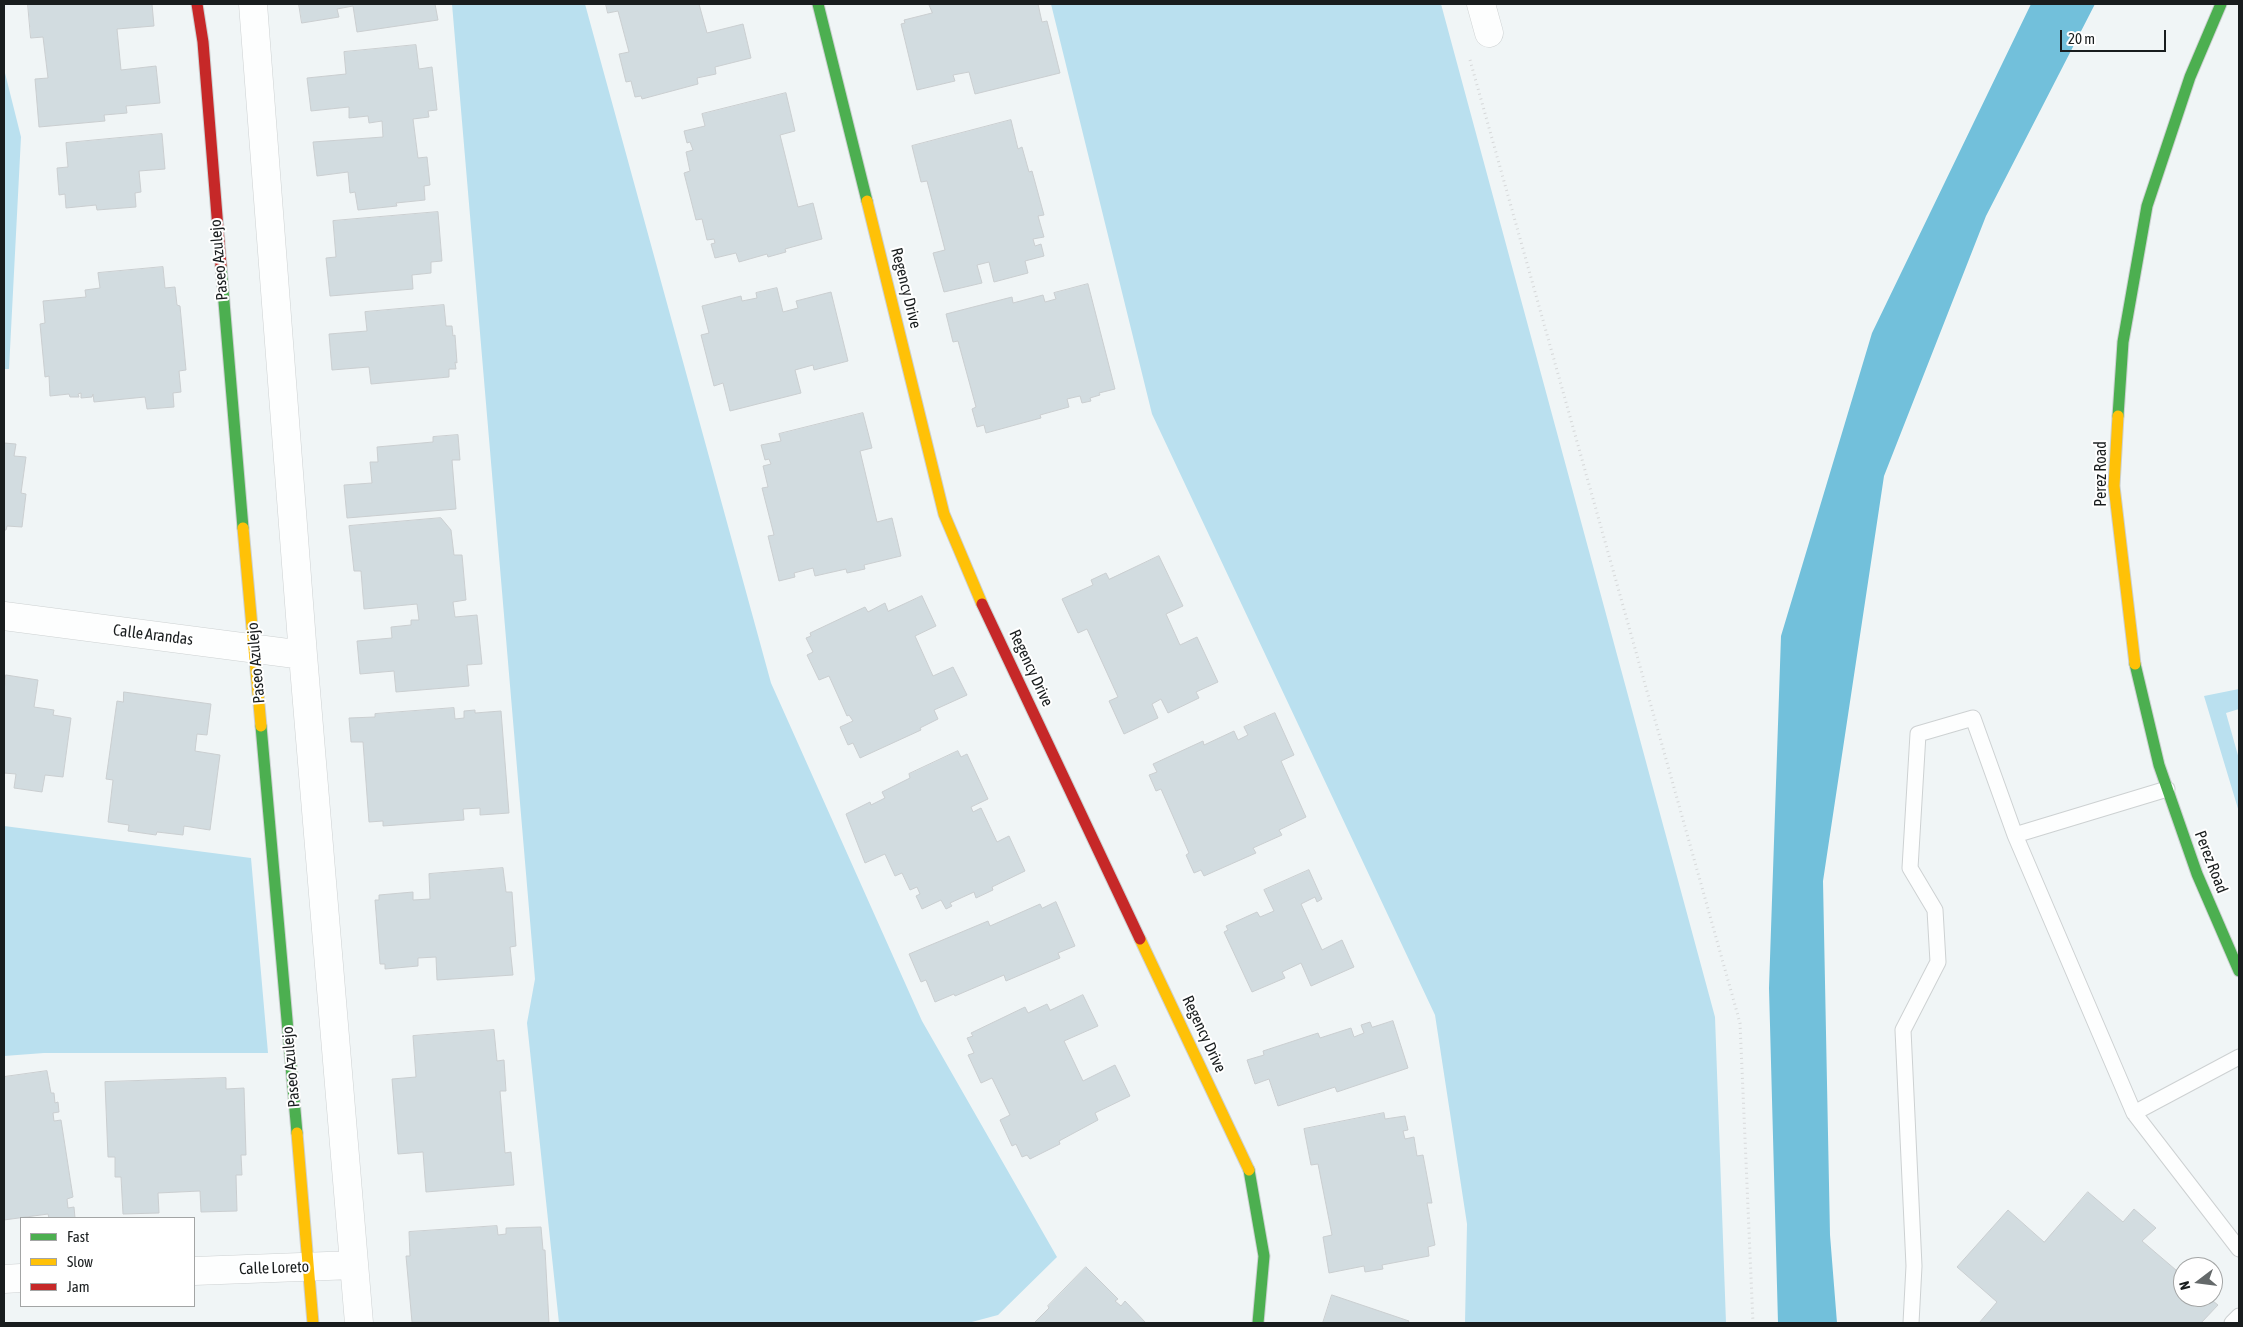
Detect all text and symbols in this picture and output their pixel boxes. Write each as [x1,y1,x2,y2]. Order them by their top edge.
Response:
scale bar [2063,20,2169,52]
text: 20 m [2068,30,2095,47]
street label: Paseo Azulejo [206,219,232,301]
street label: Regency Drive [887,246,925,330]
street label: Perez Road [2091,441,2111,507]
street label: Calle Arandas [112,621,194,649]
street label: Paseo Azulejo [243,622,269,704]
street label: Regency Drive [1005,627,1057,709]
street label: Perez Road [2190,828,2232,896]
street label: Regency Drive [1178,993,1230,1075]
street label: Paseo Azulejo [278,1026,304,1108]
legend [20,1217,195,1307]
text: Fast [67,1228,89,1245]
text: Slow [67,1253,93,1270]
street label: Calle Loreto [239,1257,309,1279]
north arrow [2173,1257,2223,1307]
text: Jam [67,1278,90,1295]
text: N [2176,1280,2193,1292]

